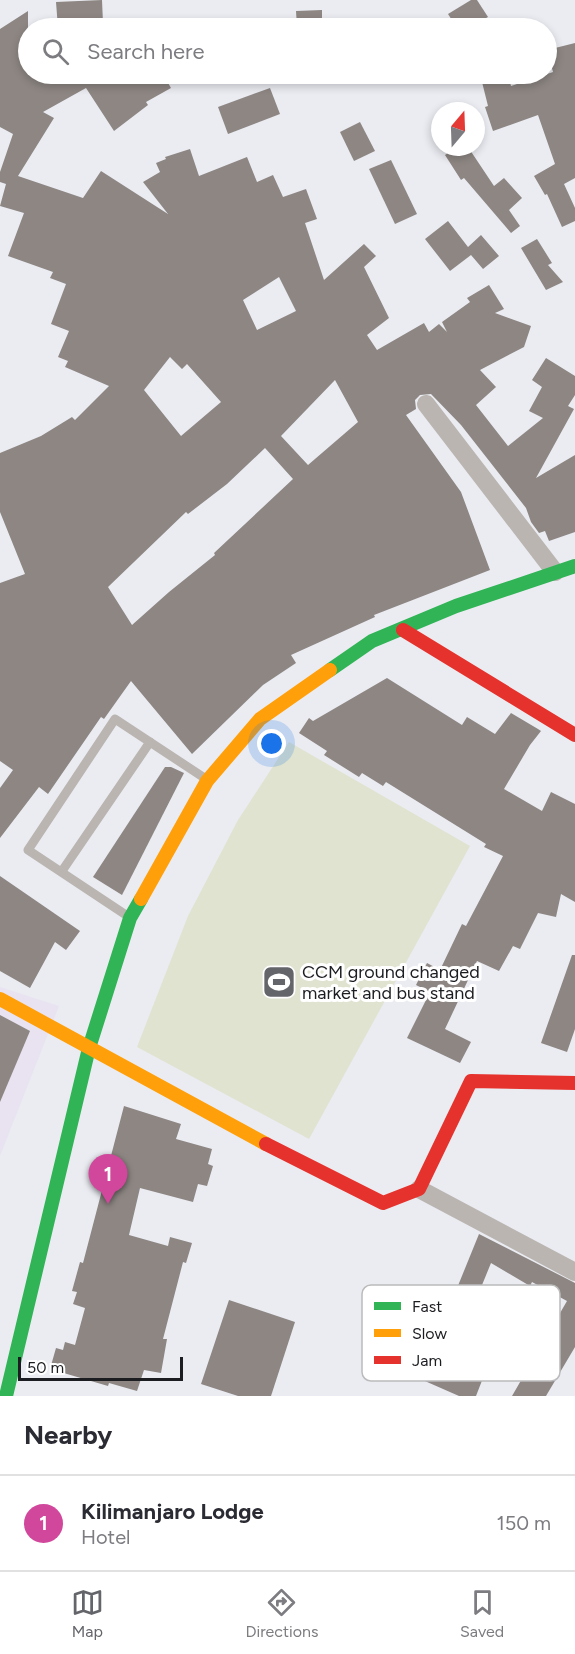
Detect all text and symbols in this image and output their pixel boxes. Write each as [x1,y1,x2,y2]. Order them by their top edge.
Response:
search box [18,18,557,84]
icon: search [39,35,72,68]
text: Search here [87,38,205,65]
north arrow [431,102,485,156]
your location [257,729,286,758]
place label: CCM ground changed market and bus stand [302,961,480,1004]
sports icon: CCM ground changed market and bus stand [261,964,297,1000]
pin: 1 [88,1154,128,1204]
legend [362,1285,560,1381]
text: Fast [412,1297,442,1316]
text: Slow [412,1324,447,1343]
text: Jam [412,1351,442,1370]
scale bar [18,1354,183,1382]
text: 50 m [27,1358,64,1377]
text: Nearby [24,1419,112,1451]
text: Kilimanjaro Lodge [81,1498,264,1525]
text: 1 [39,1511,48,1535]
text: 150 m [496,1511,551,1535]
text: Hotel [81,1525,130,1549]
tab: Map [71,1586,104,1641]
tab: Directions [245,1586,318,1641]
tab: Saved [460,1586,504,1641]

